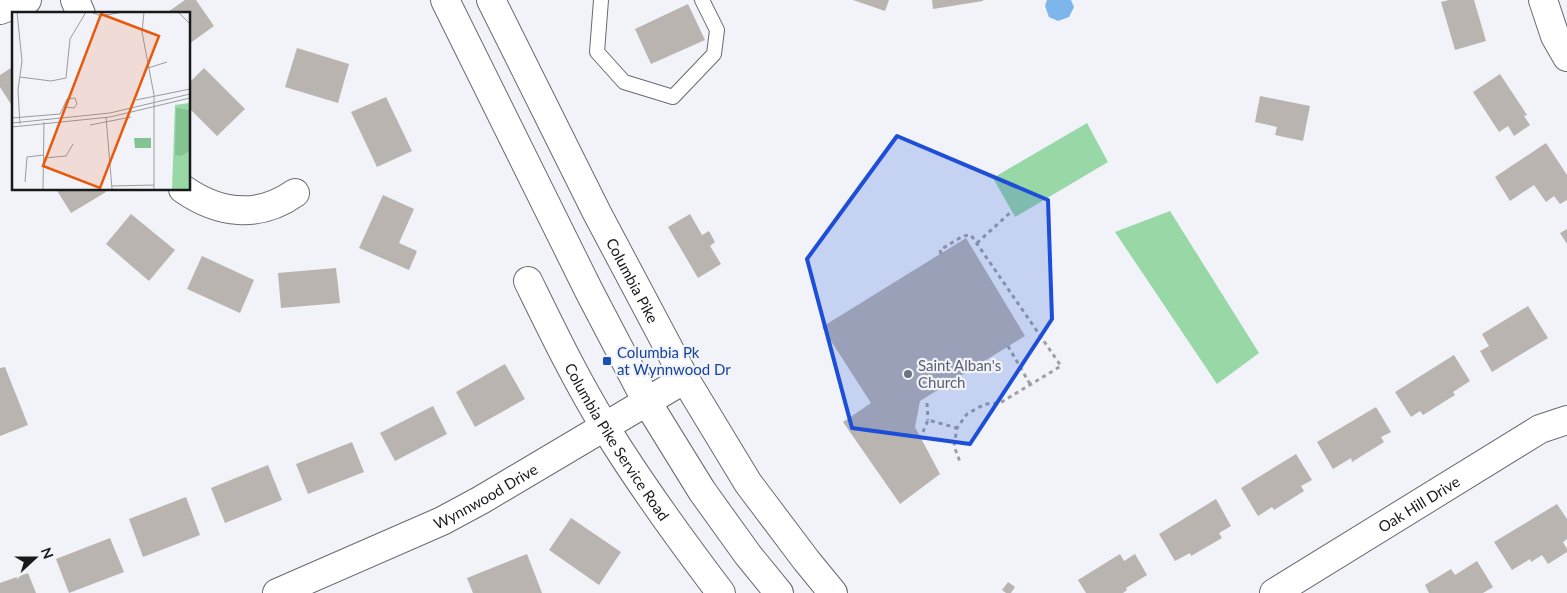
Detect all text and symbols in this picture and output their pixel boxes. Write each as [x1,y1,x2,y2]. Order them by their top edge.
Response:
inset map [12,12,190,190]
street label: Columbia Pike [603,235,663,326]
place label: Columbia Pk at Wynnwood Dr [617,343,731,378]
marker: Columbia Pk at Wynnwood Dr [601,355,613,367]
place label: Saint Alban's Church [918,356,1001,391]
street label: Columbia Pike Service Road [561,360,673,524]
marker: Saint Alban's Church [902,368,914,380]
street label: Wynnwood Drive [431,460,541,533]
street label: Oak Hill Drive [1375,472,1463,536]
north arrow [10,533,60,583]
text: N [38,545,57,561]

